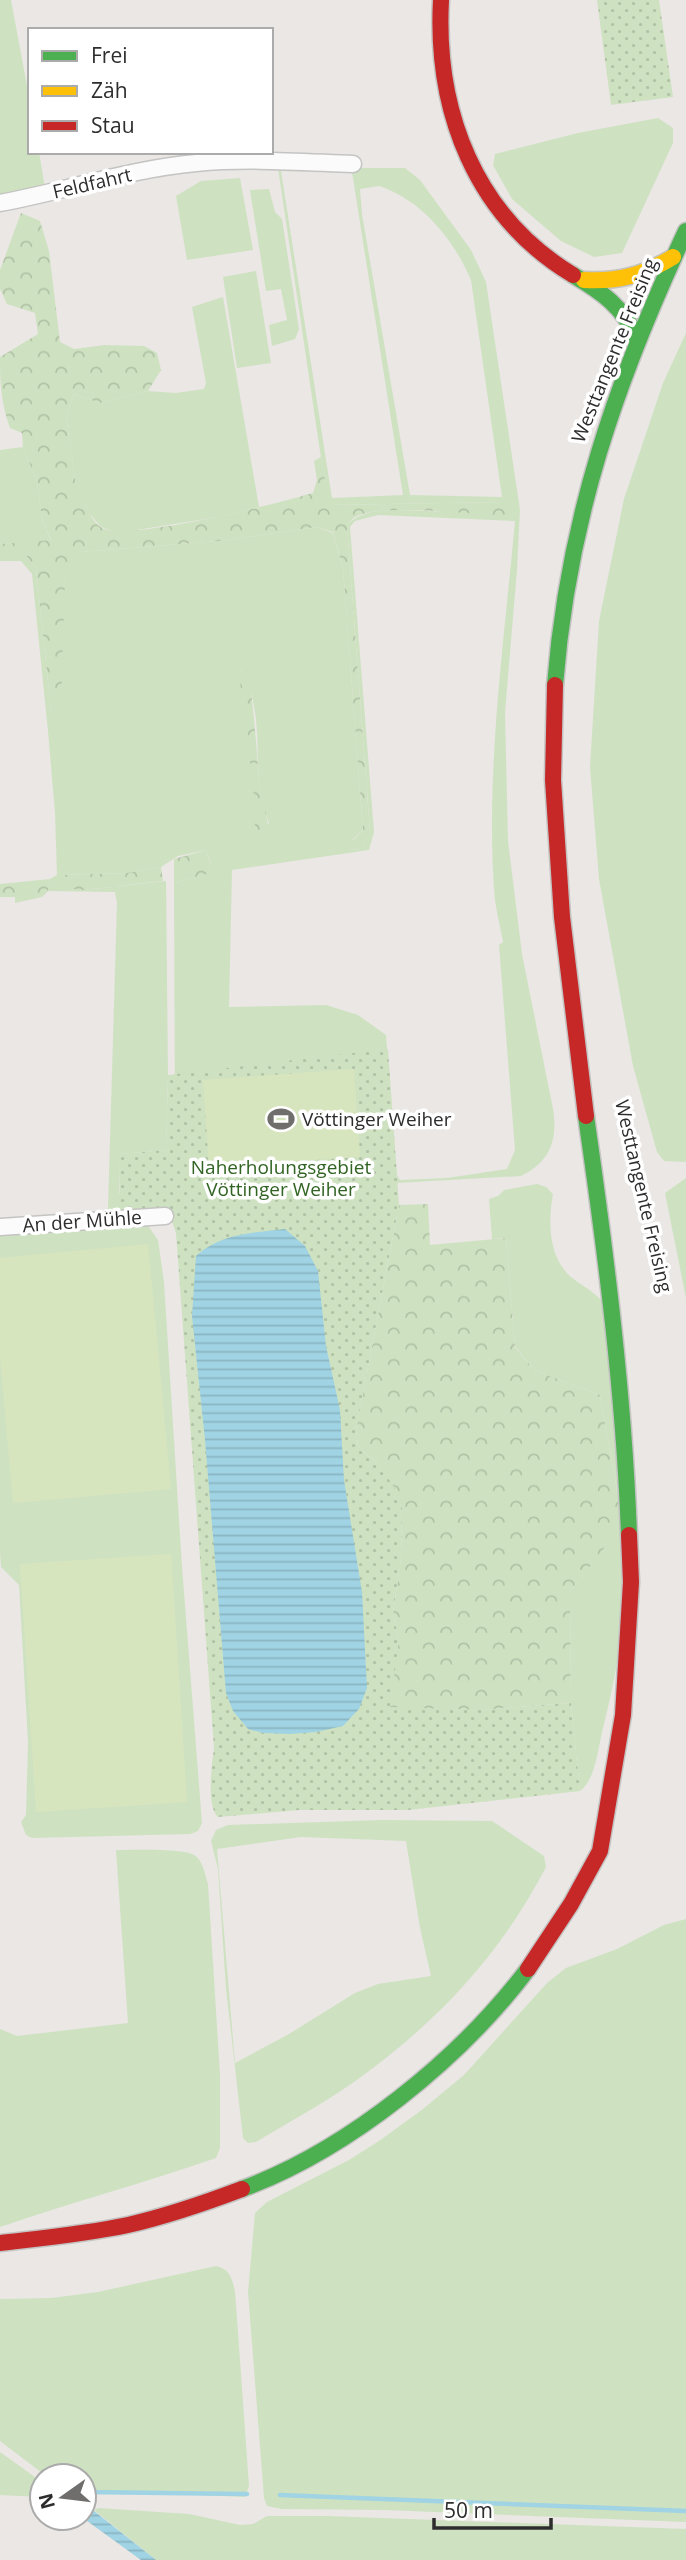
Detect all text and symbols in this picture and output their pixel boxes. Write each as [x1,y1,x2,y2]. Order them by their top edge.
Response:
legend [28,28,273,154]
text: Frei [91,41,128,69]
text: Zäh [91,76,128,104]
text: Stau [91,111,135,139]
street label: Feldfahrt [50,161,134,205]
street label: Westtangente Freising [565,254,663,446]
street label: Westtangente Freising [609,1097,679,1295]
sports icon: Vöttinger Weiher [266,1104,296,1134]
place label: Vöttinger Weiher [302,1106,452,1132]
park label: Naherholungsgebiet Vöttinger Weiher [191,1154,371,1202]
street label: An der Mühle [22,1204,142,1238]
north arrow [28,2462,98,2532]
scale bar [434,2486,551,2530]
text: N [32,2490,61,2512]
text: 50 m [444,2496,493,2524]

